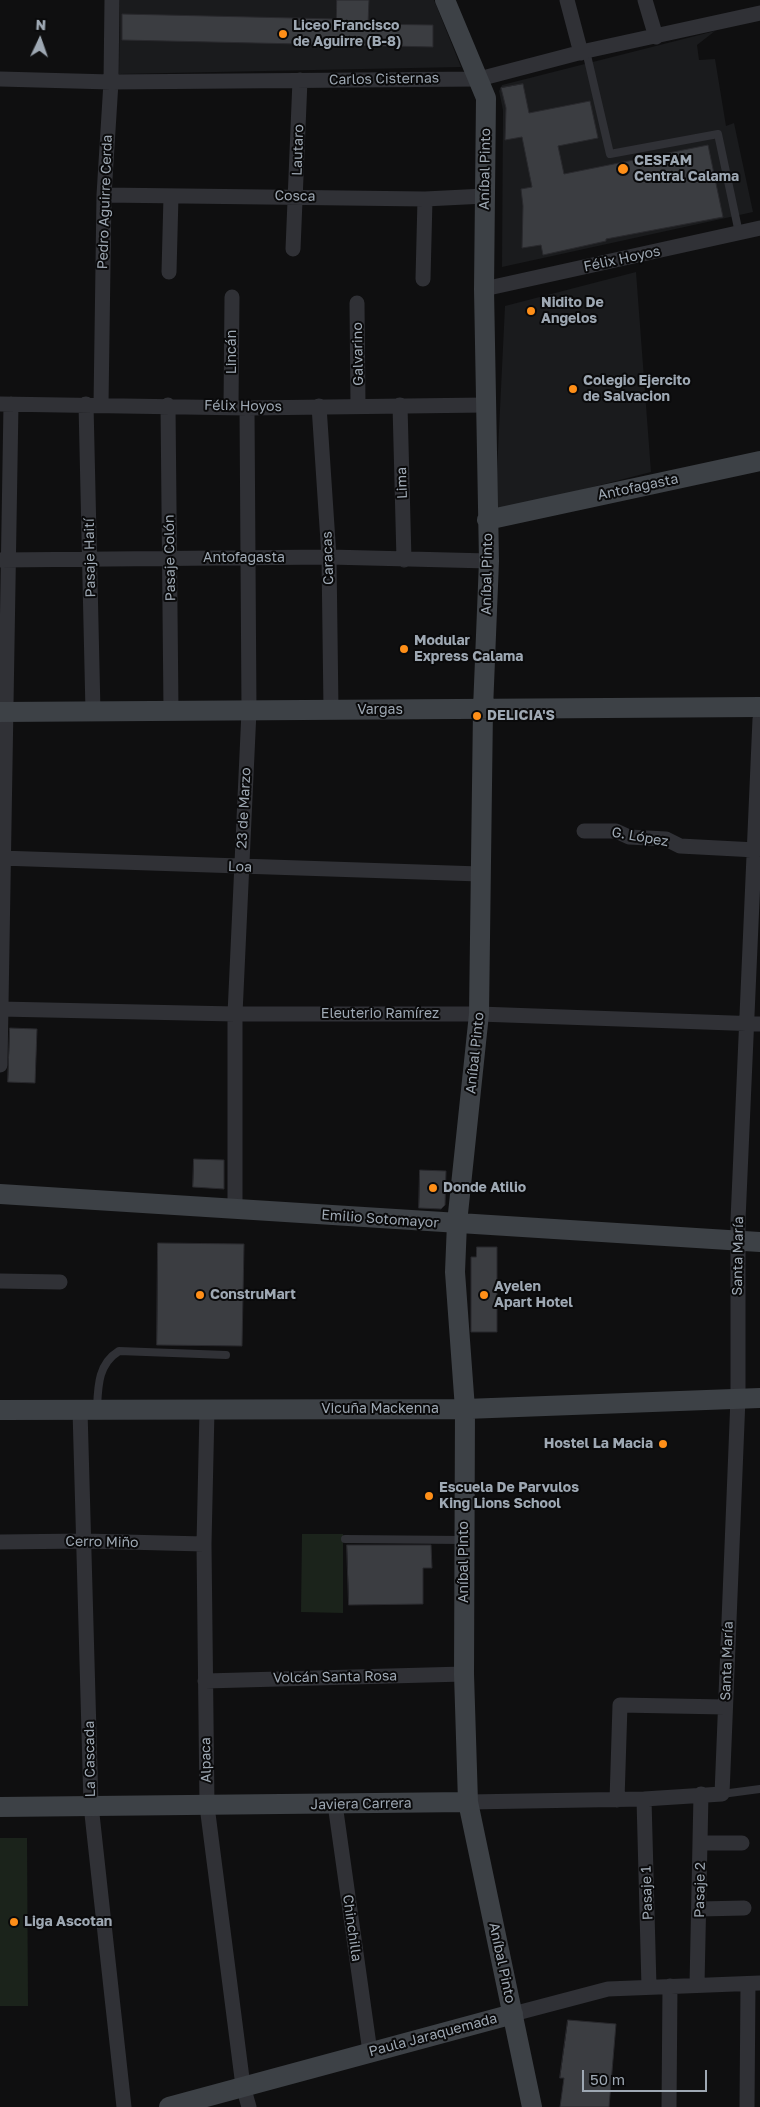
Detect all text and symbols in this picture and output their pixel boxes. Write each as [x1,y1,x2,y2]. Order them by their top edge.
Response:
north arrow [15,15,65,65]
text: N [35,16,47,33]
place label: Liceo Francisco de Aguirre (B-8) [293,18,401,50]
marker: Liceo Francisco de Aguirre (B-8) [277,28,289,40]
street label: Carlos Cisternas [329,70,439,88]
street label: Lautaro [289,124,307,176]
street label: Aníbal Pinto [476,128,494,210]
street label: Pedro Aguirre Cerda [94,134,116,270]
place label: CESFAM Central Calama [634,153,739,186]
marker: CESFAM Central Calama [616,162,630,176]
street label: Cosca [274,187,316,205]
street label: Félix Hoyos [582,243,662,275]
place label: Nidito De Angelos [541,295,604,328]
marker: Nidito De Angelos [525,305,537,317]
street label: Galvarino [349,322,367,386]
street label: Lincán [224,330,240,374]
place label: Colegio Ejercito de Salvacion [583,373,691,406]
marker: Colegio Ejercito de Salvacion [567,383,579,395]
street label: Félix Hoyos [204,397,282,415]
street label: Lima [393,467,411,499]
street label: Antofagasta [596,470,680,504]
street label: Pasaje Colón [161,514,179,602]
street label: Pasaje Haití [81,518,99,598]
street label: Caracas [319,531,337,585]
street label: Aníbal Pinto [478,533,496,615]
street label: Antofagasta [203,550,285,566]
place label: Modular Express Calama [414,633,523,666]
marker: Modular Express Calama [398,643,410,655]
street label: Vargas [357,702,403,718]
place label: DELICIA'S [487,708,555,724]
marker: DELICIA'S [471,710,483,722]
street label: 23 de Marzo [233,767,255,849]
street label: G. López [610,824,670,850]
street label: Loa [228,858,252,876]
street label: Eleuterio Ramírez [321,1006,439,1022]
street label: Aníbal Pinto [462,1011,488,1095]
place label: Donde Atilio [443,1180,526,1196]
marker: Donde Atilio [427,1182,439,1194]
street label: Emilio Sotomayor [321,1207,439,1231]
street label: Santa María [729,1216,747,1296]
place label: Ayelen Apart Hotel [494,1279,573,1311]
place label: ConstruMart [210,1287,296,1303]
marker: ConstruMart [194,1289,206,1301]
marker: Ayelen Apart Hotel [478,1289,490,1301]
street label: Vicuña Mackenna [321,1401,439,1417]
place label: Hostel La Macia [544,1436,653,1452]
marker: Hostel La Macia [657,1438,669,1450]
place label: Escuela De Parvulos King Lions School [439,1480,579,1512]
marker: Escuela De Parvulos King Lions School [423,1490,435,1502]
street label: Aníbal Pinto [456,1521,472,1603]
street label: Cerro Miño [65,1533,139,1551]
street label: Santa María [717,1621,737,1701]
street label: Volcán Santa Rosa [273,1668,397,1686]
street label: La Cascada [81,1721,99,1797]
street label: Alpaca [197,1737,215,1783]
street label: Javiera Carrera [310,1795,412,1813]
street label: Pasaje 2 [691,1862,709,1918]
street label: Pasaje 1 [638,1866,656,1920]
street label: Chinchilla [339,1893,365,1963]
place label: Liga Ascotan [24,1914,112,1930]
marker: Liga Ascotan [8,1916,20,1928]
street label: Aníbal Pinto [485,1921,519,2005]
street label: Paula Jaraquemada [367,2010,499,2060]
scale bar [585,2060,710,2092]
text: 50 m [590,2070,625,2088]

